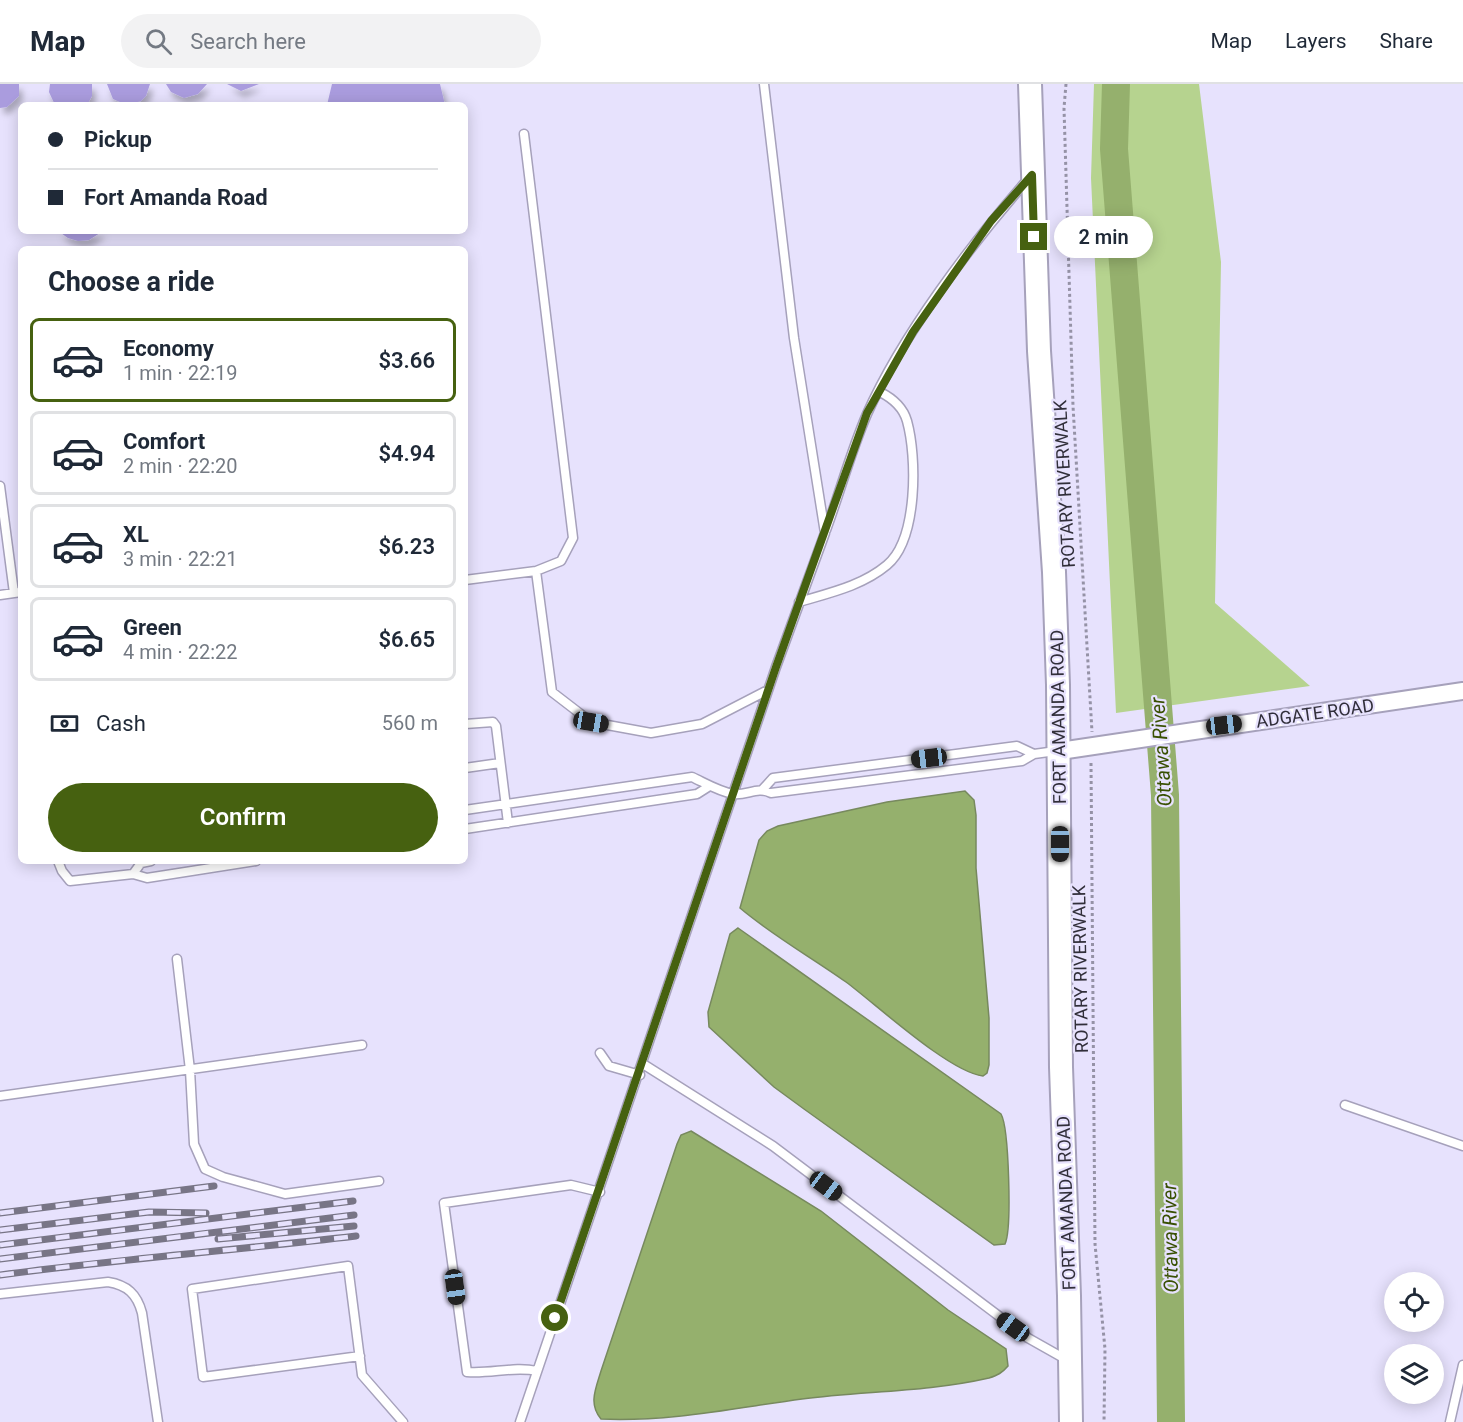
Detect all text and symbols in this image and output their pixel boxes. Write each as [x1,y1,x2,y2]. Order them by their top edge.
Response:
search box [121,14,541,68]
text: Map [30,25,85,58]
icon: search [142,25,175,58]
text: Search here [190,29,306,54]
text: Map [1210,29,1252,53]
text: Layers [1285,29,1346,53]
text: Share [1379,29,1433,53]
text: Pickup [84,127,152,152]
text: Fort Amanda Road [84,185,268,210]
callout: 2 min [1055,216,1154,258]
route end [1020,223,1047,250]
text: 2 min [1078,225,1129,249]
text: Choose a ride [48,266,214,298]
icon: car [51,333,105,387]
text: Economy [123,336,214,361]
text: $3.66 [378,348,435,373]
text: 1 min · 22:19 [123,361,238,385]
street label: ROTARY RIVERWALK [1049,399,1079,568]
icon: car [51,426,105,480]
text: Comfort [123,429,205,454]
text: $4.94 [378,441,435,466]
text: 2 min · 22:20 [123,454,238,478]
icon: car [51,519,105,573]
text: XL [123,522,149,547]
text: $6.23 [378,534,435,559]
text: 3 min · 22:21 [123,547,238,571]
icon: car [51,612,105,666]
text: Green [123,615,182,640]
text: $6.65 [378,627,435,652]
street label: FORT AMANDA ROAD [1046,630,1070,804]
text: 4 min · 22:22 [123,640,238,664]
street label: ADGATE ROAD [1255,694,1375,732]
water label: Ottawa River [1145,695,1177,807]
icon: cash [48,707,81,740]
car [572,710,610,734]
text: Cash [96,711,146,736]
text: 560 m [382,711,438,735]
car [1205,714,1243,736]
car [910,747,948,769]
button: Confirm [48,783,438,852]
car [1051,826,1069,862]
street label: ROTARY RIVERWALK [1068,884,1092,1053]
street label: FORT AMANDA ROAD [1052,1115,1080,1291]
car [806,1168,846,1204]
water label: Ottawa River [1157,1182,1183,1293]
car [444,1268,466,1306]
map controls [1384,1272,1444,1404]
button: locate [1384,1272,1444,1332]
route start [541,1304,568,1331]
car [993,1309,1033,1345]
button: layers [1384,1344,1444,1404]

